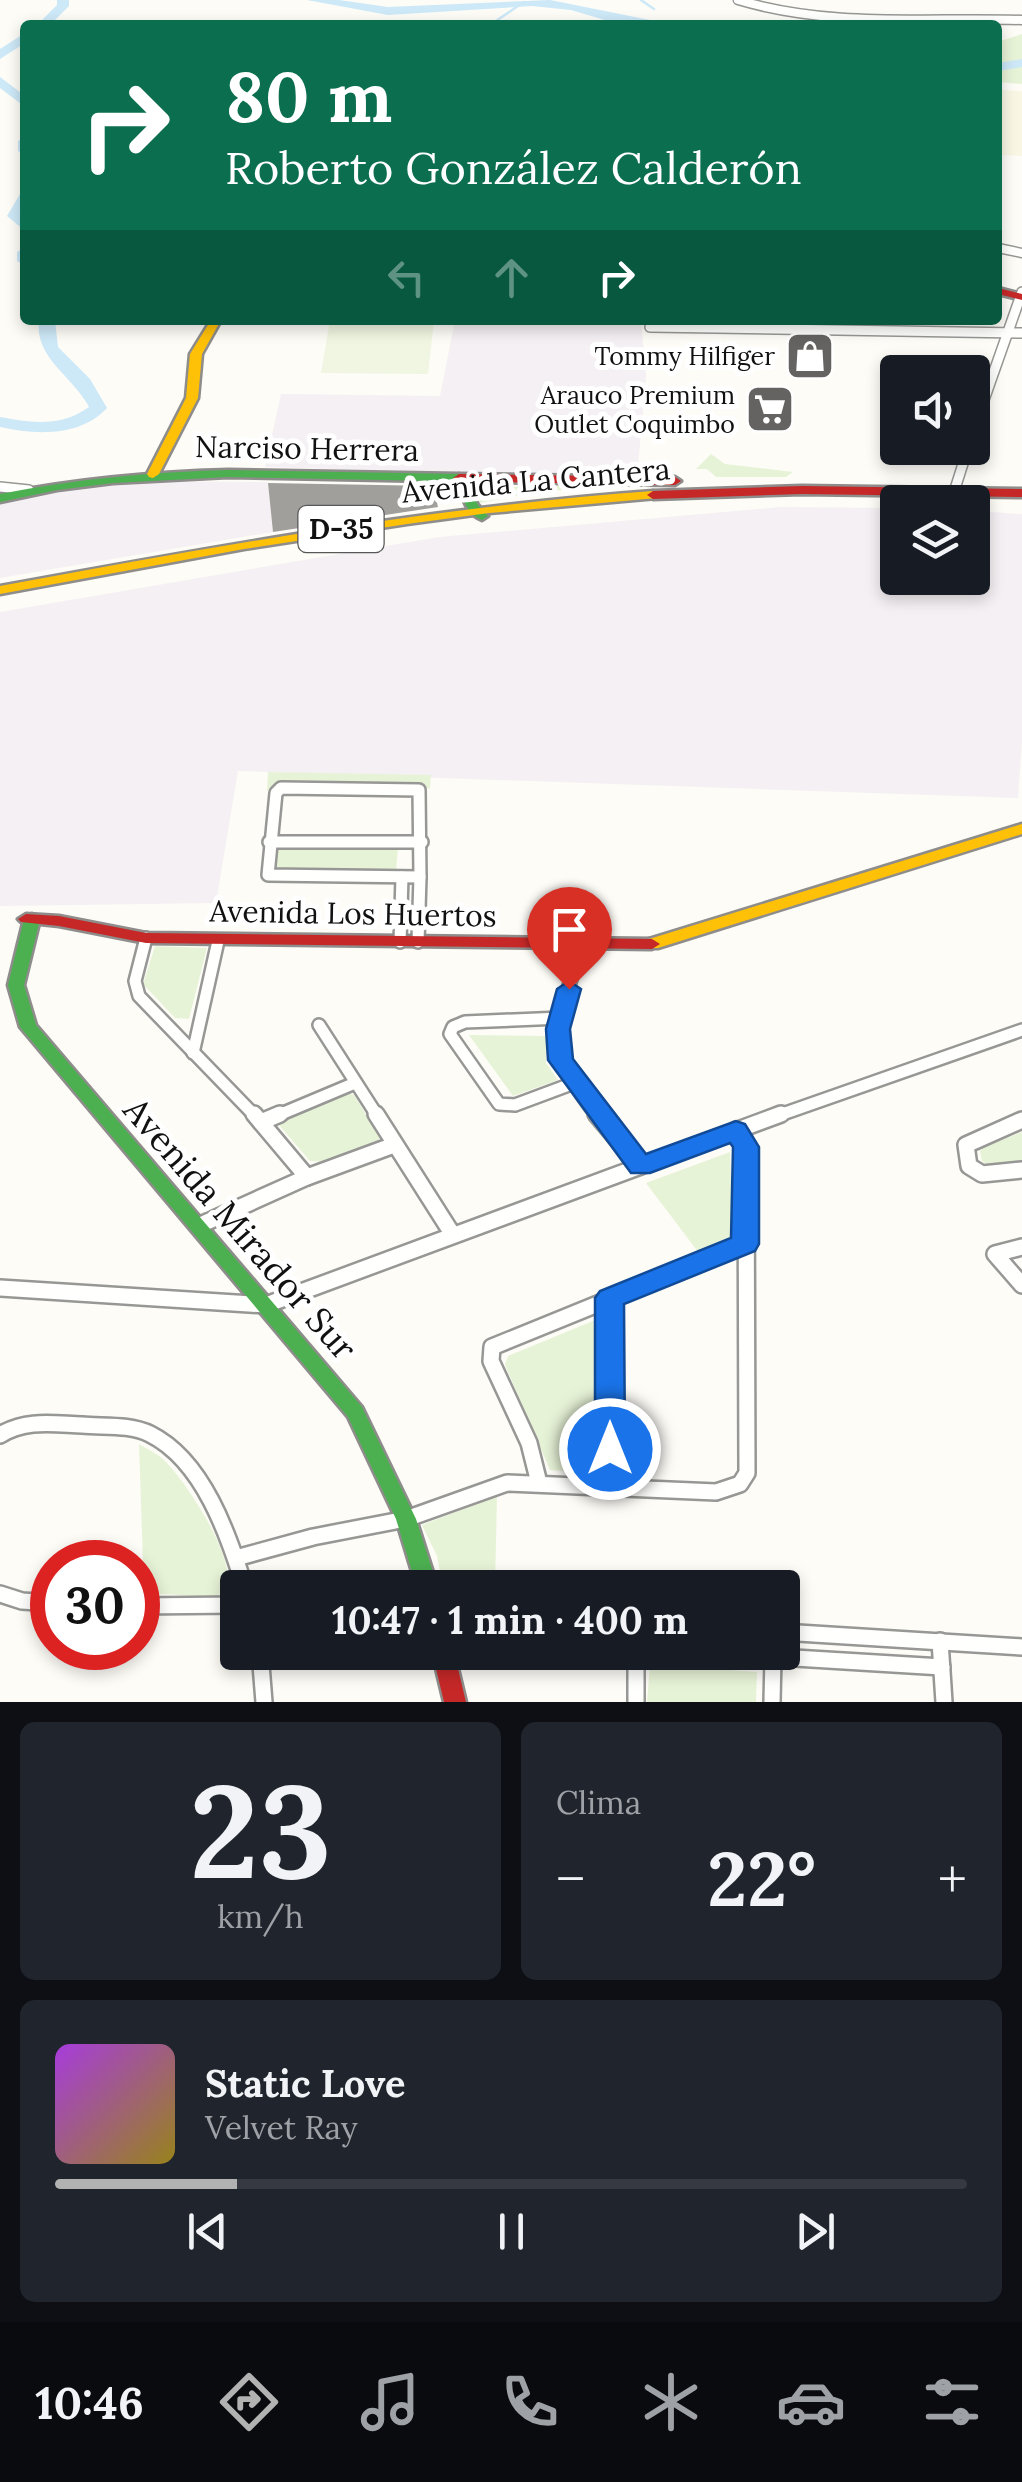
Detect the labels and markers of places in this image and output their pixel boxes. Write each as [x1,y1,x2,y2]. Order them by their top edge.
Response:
shop icon: Tommy Hilfiger [784,330,836,382]
place label: Tommy Hilfiger [594,340,775,372]
place label: Arauco Premium Outlet Coquimbo [534,379,735,440]
supermarket icon: Arauco Premium Outlet Coquimbo [744,383,796,435]
pin [527,887,612,990]

